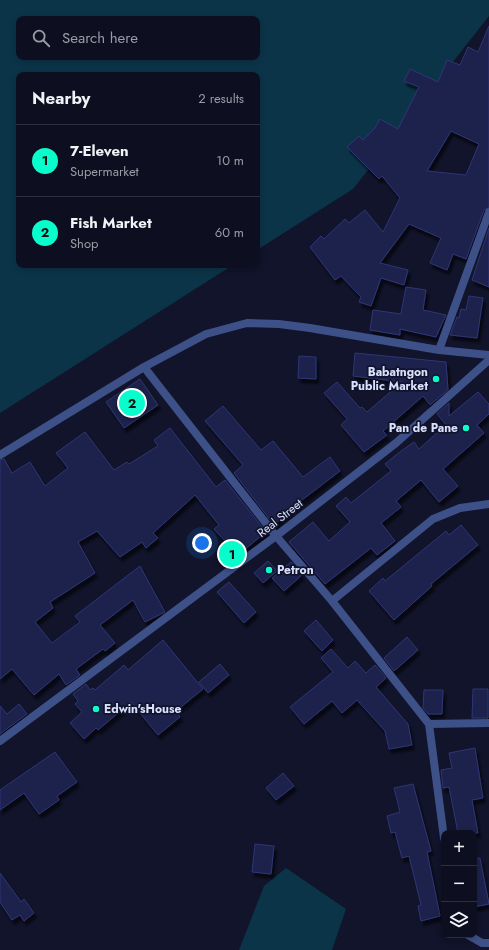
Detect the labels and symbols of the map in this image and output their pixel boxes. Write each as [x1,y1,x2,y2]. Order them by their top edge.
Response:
place label: Babatngon Public Market [351,363,428,395]
marker: Babatngon Public Market [431,374,441,384]
pin: 2 [119,388,145,418]
place label: Pan de Pane [389,419,458,437]
marker: Pan de Pane [461,423,471,433]
street label: Real Street [253,494,307,542]
your location [192,533,212,553]
pin: 1 [219,539,245,569]
place label: Petron [277,561,314,579]
marker: Petron [264,565,274,575]
place label: Edwin'sHouse [104,700,181,718]
marker: Edwin'sHouse [91,704,101,714]

